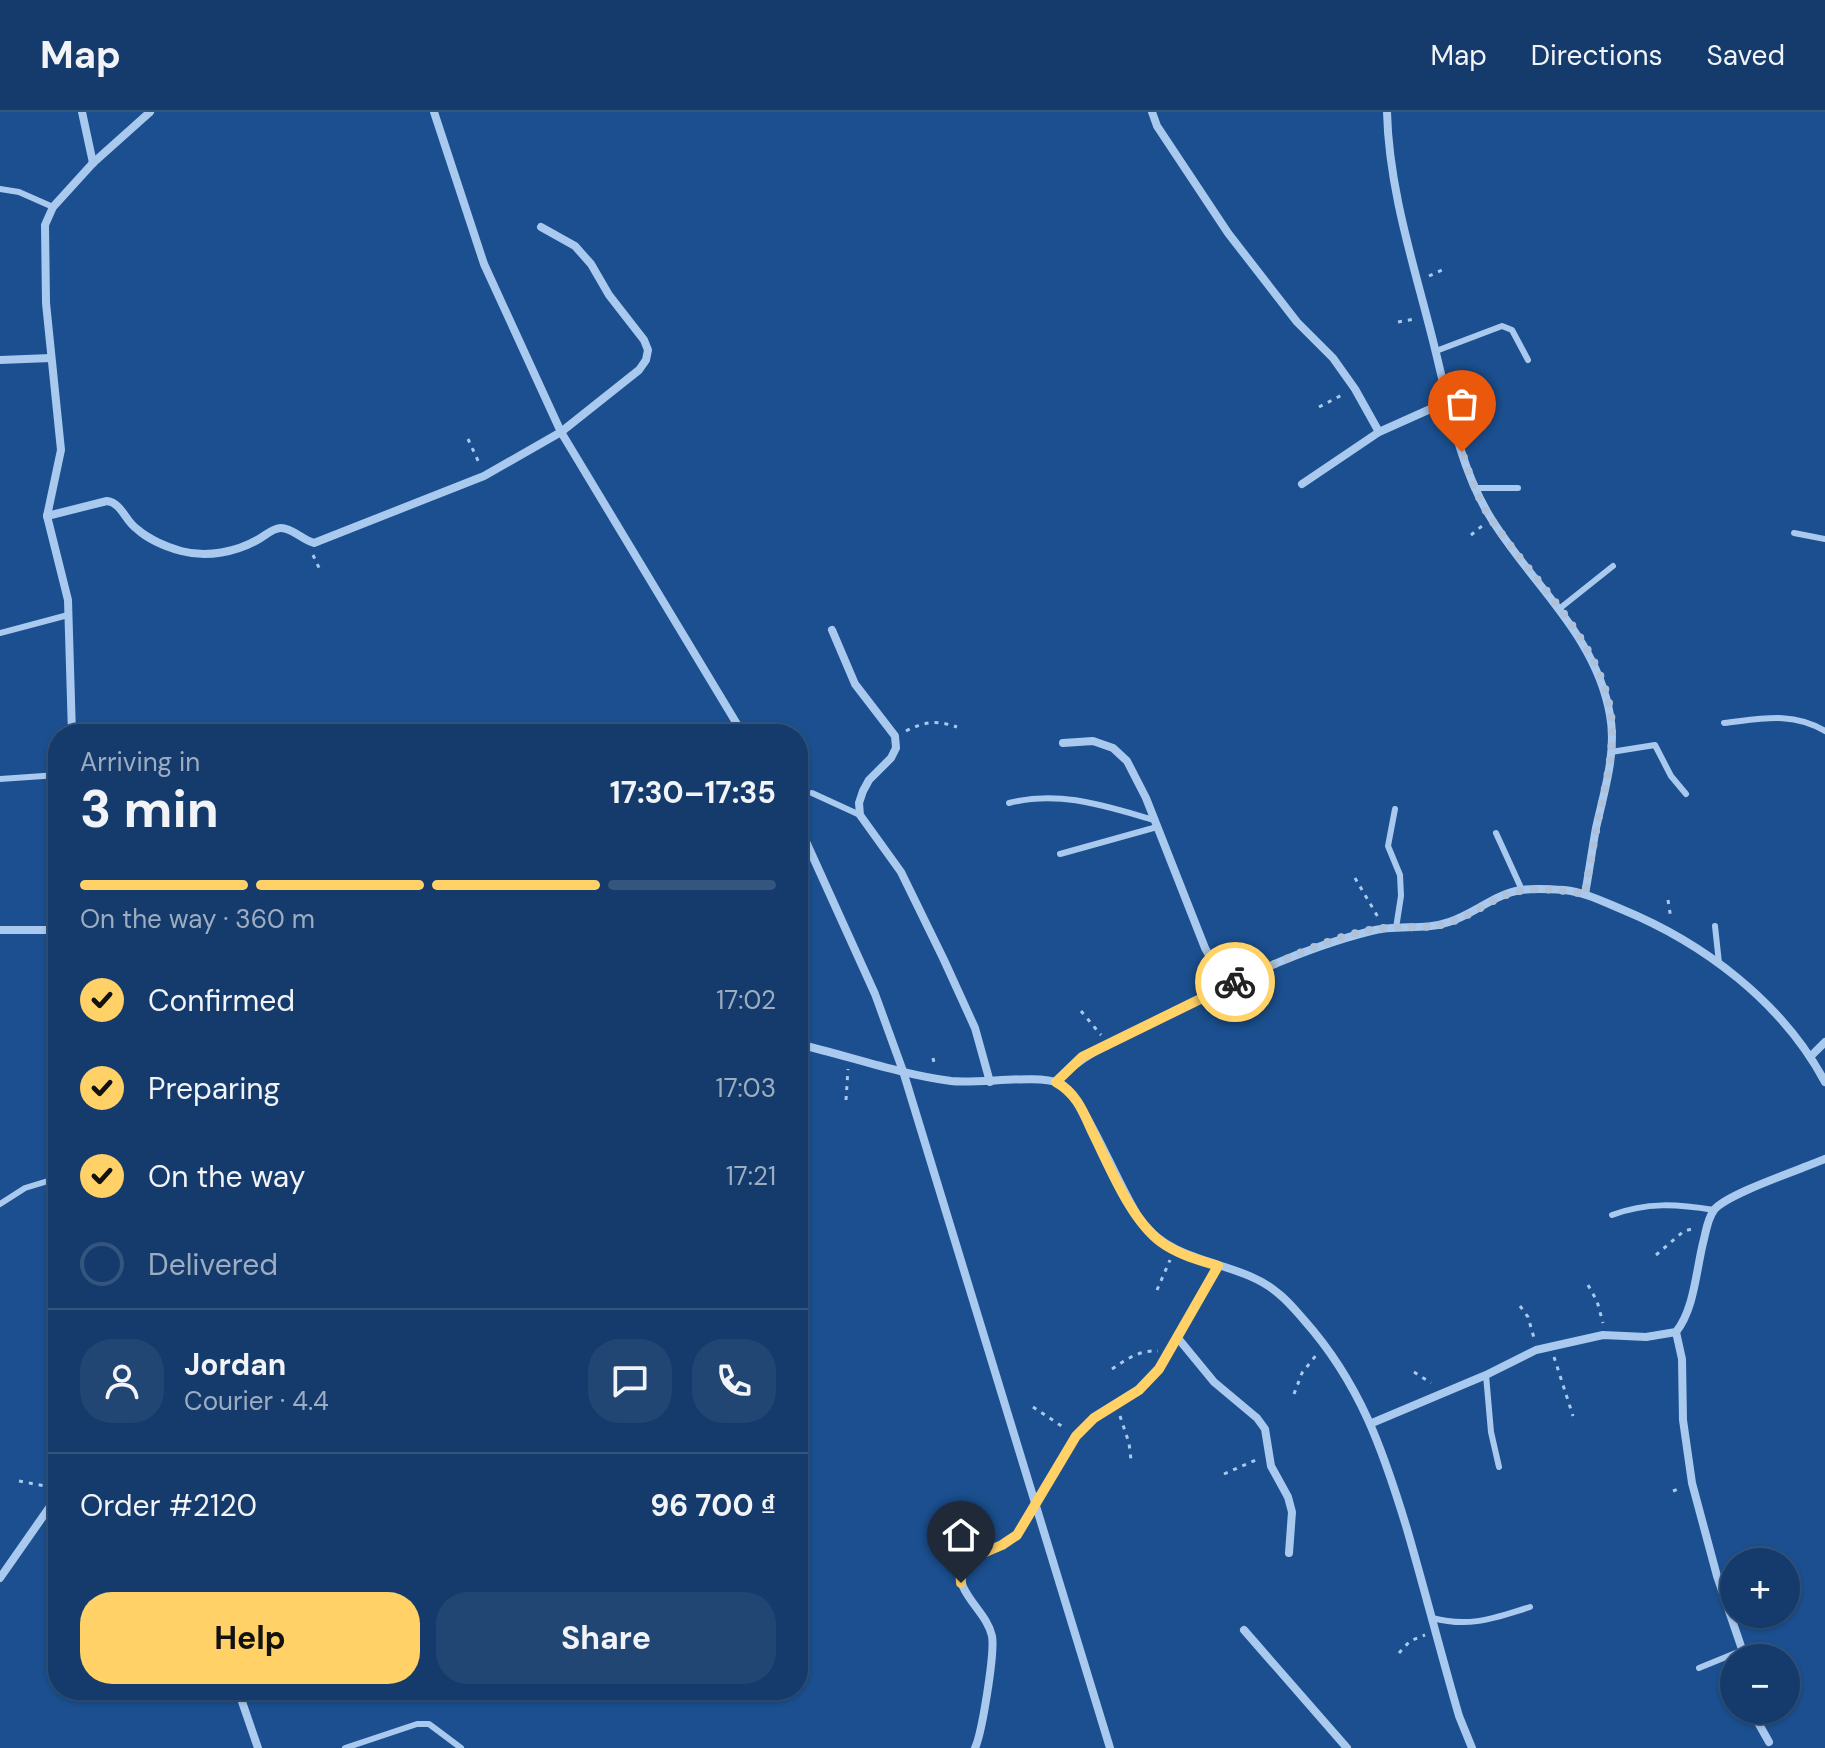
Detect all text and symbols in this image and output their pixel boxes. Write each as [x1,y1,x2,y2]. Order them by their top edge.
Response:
text: Map [40,30,121,80]
text: Map [1430,37,1487,74]
text: Directions [1531,37,1663,74]
text: Saved [1707,37,1785,74]
pin [1428,370,1496,452]
icon: bag [1440,382,1484,426]
text: Arriving in [80,745,200,779]
text: 17:30–17:35 [610,773,776,812]
text: 3 min [80,775,219,843]
text: On the way · 360 m [80,902,315,936]
courier [1195,942,1275,1022]
icon: bike [1213,960,1257,1004]
icon: check [80,978,124,1022]
text: Confirmed [148,981,295,1020]
text: 17:02 [716,983,776,1017]
icon: check [80,1066,124,1110]
text: Preparing [148,1069,280,1108]
text: 17:03 [716,1071,776,1105]
icon: check [80,1154,124,1198]
text: On the way [148,1157,305,1196]
text: 17:21 [726,1159,776,1193]
text: Delivered [148,1245,278,1284]
button: person [80,1339,164,1423]
button: chat [588,1339,672,1423]
button: phone [692,1339,776,1423]
text: Jordan [184,1345,286,1384]
text: Courier · 4.4 [184,1384,329,1418]
text: Order #2120 [80,1486,257,1525]
text: 96 700 ₫ [650,1486,776,1525]
pin [927,1501,995,1583]
icon: home [939,1513,983,1557]
map controls [1720,1548,1800,1724]
button: + [1720,1548,1800,1628]
button: Help [80,1592,420,1684]
button: Share [436,1592,776,1684]
button: − [1720,1644,1800,1724]

